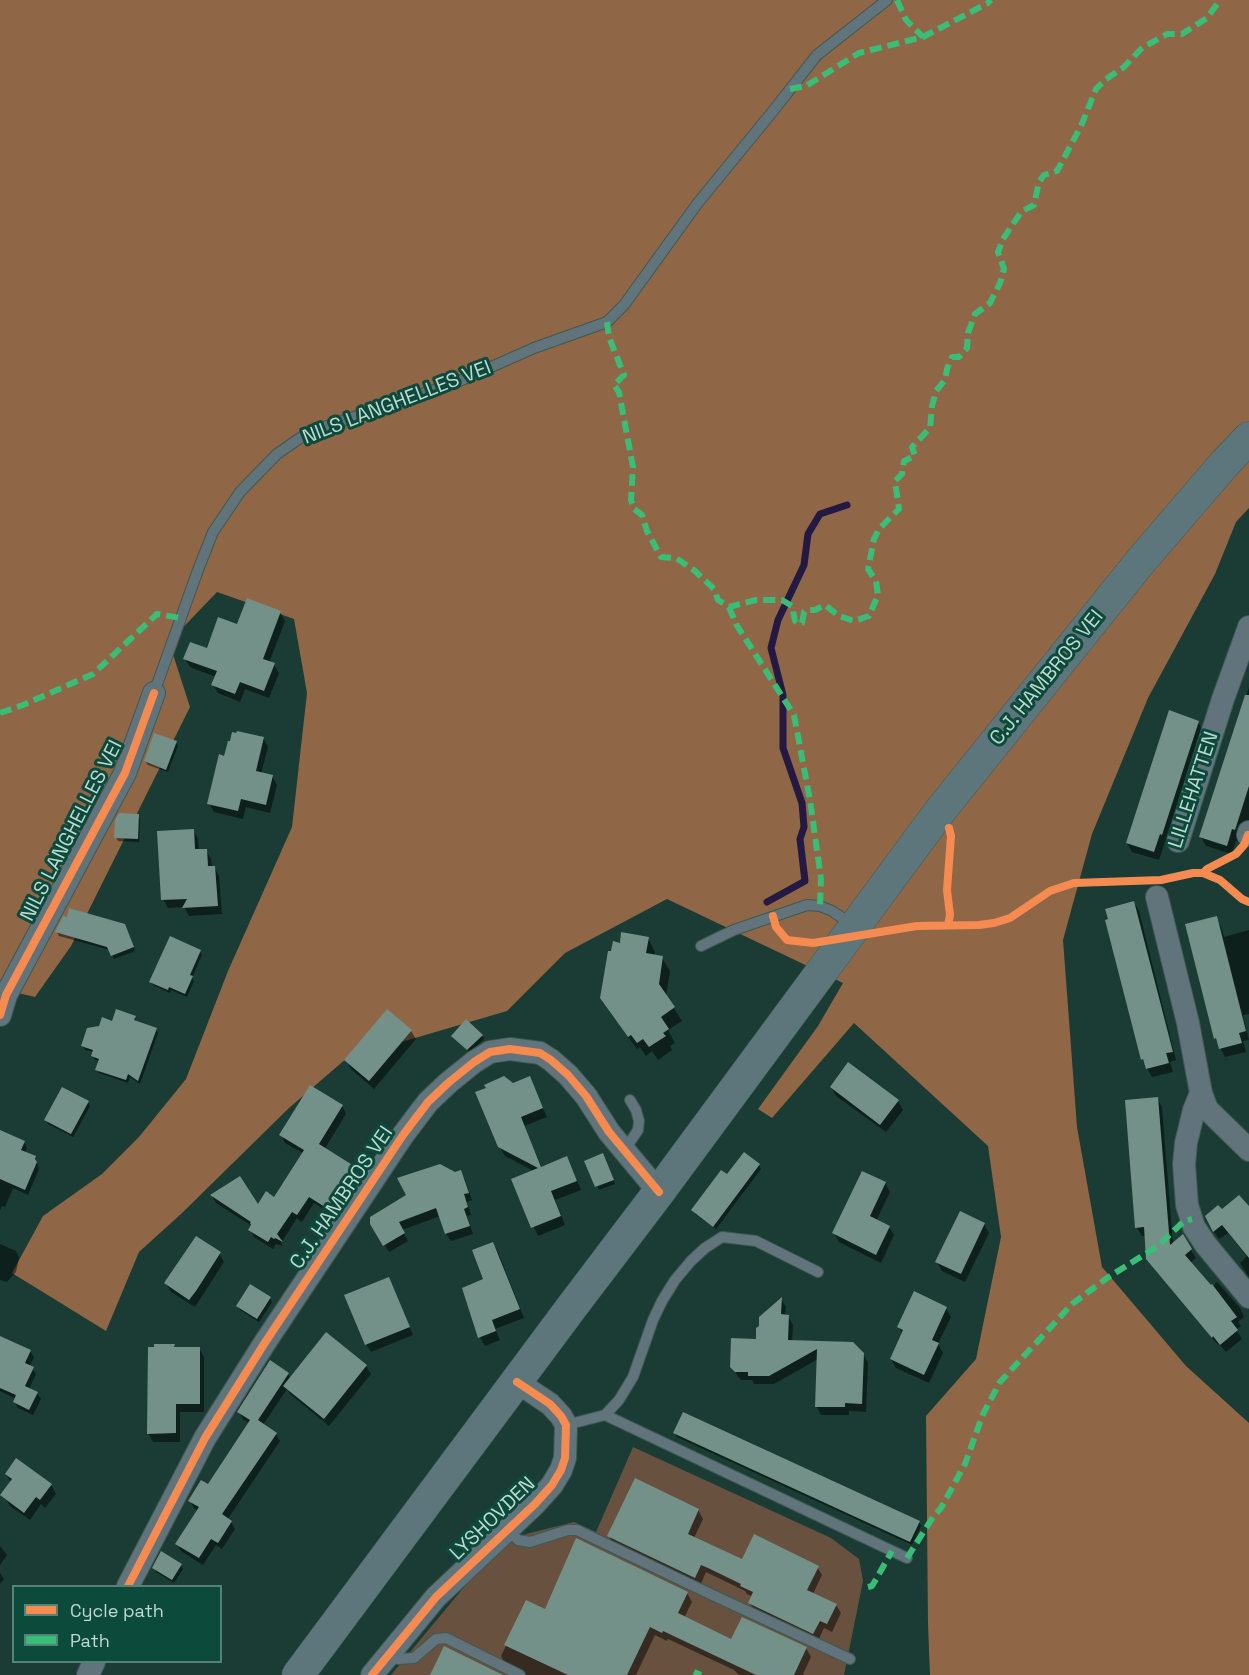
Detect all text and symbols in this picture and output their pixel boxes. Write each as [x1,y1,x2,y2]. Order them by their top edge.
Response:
street label: NILS LANGHELLES VEI [299,356,495,450]
street label: C.J. HAMBROS VEI [985,606,1109,750]
street label: LILLEHATTEN [1164,729,1224,851]
street label: NILS LANGHELLES VEI [16,737,128,925]
street label: C.J. HAMBROS VEI [285,1122,399,1274]
street label: LYSHOVDEN [445,1473,541,1565]
legend [12,1585,222,1663]
text: Cycle path [70,1599,164,1622]
text: Path [70,1629,110,1652]

